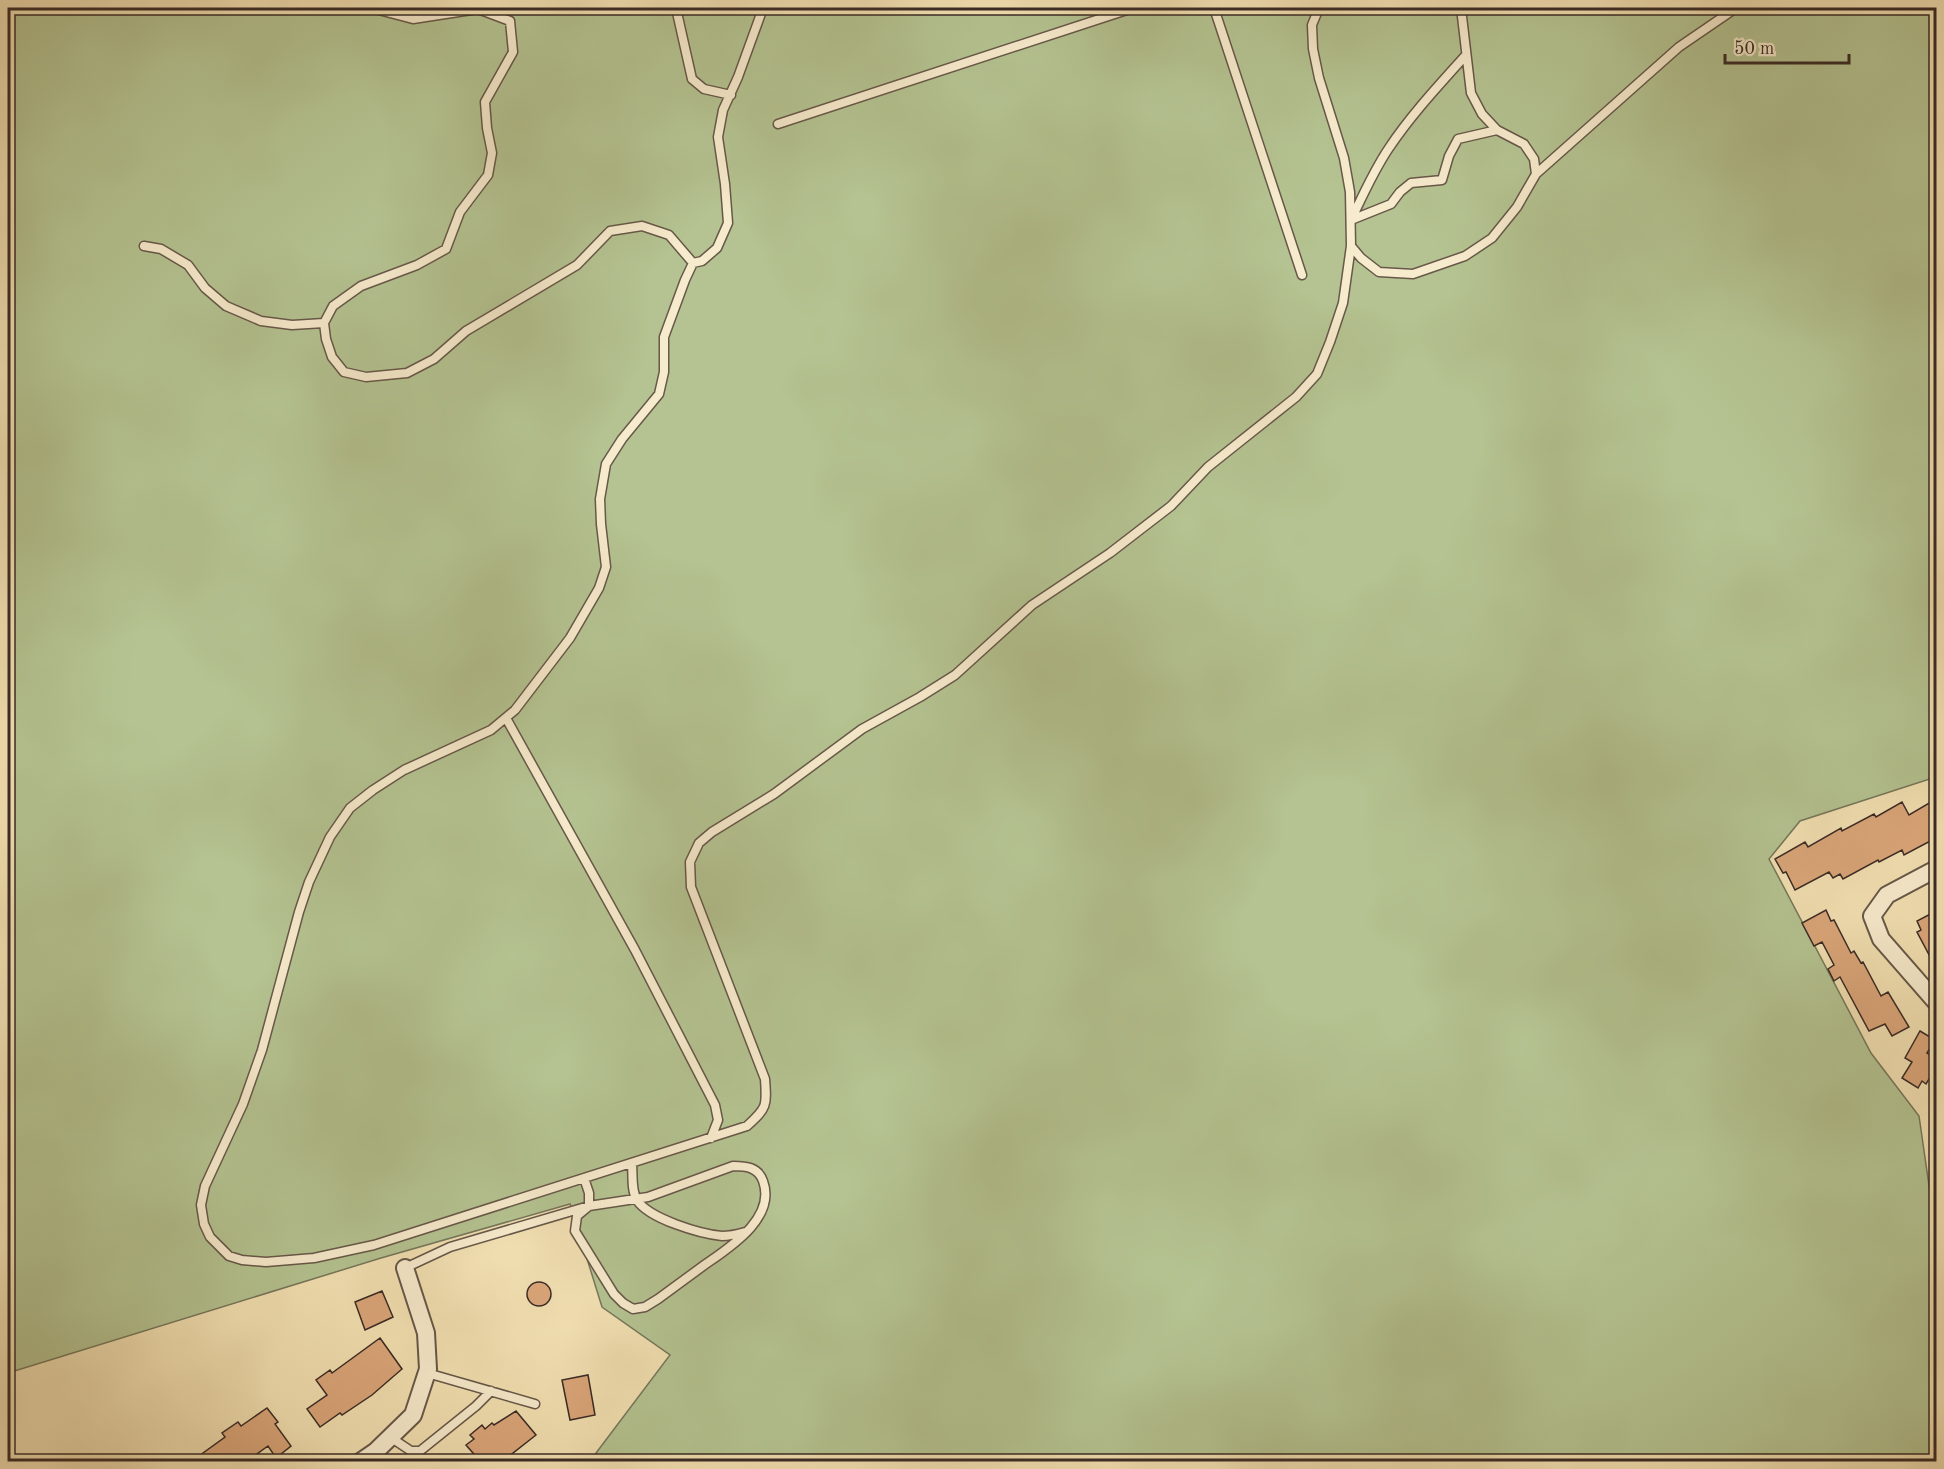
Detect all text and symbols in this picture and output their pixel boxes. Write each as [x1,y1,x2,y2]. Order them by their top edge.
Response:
scale bar [1725,27,1850,65]
text: 50 m [1734,40,1774,58]

